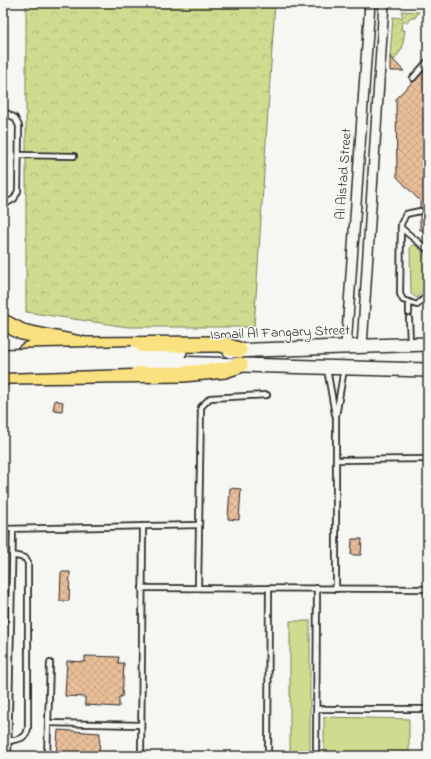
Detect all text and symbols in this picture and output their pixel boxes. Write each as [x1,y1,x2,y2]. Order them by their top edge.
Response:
street label: Al Aistad Street [330,127,358,220]
street label: Ismail Al Fangary Street [210,320,351,347]

